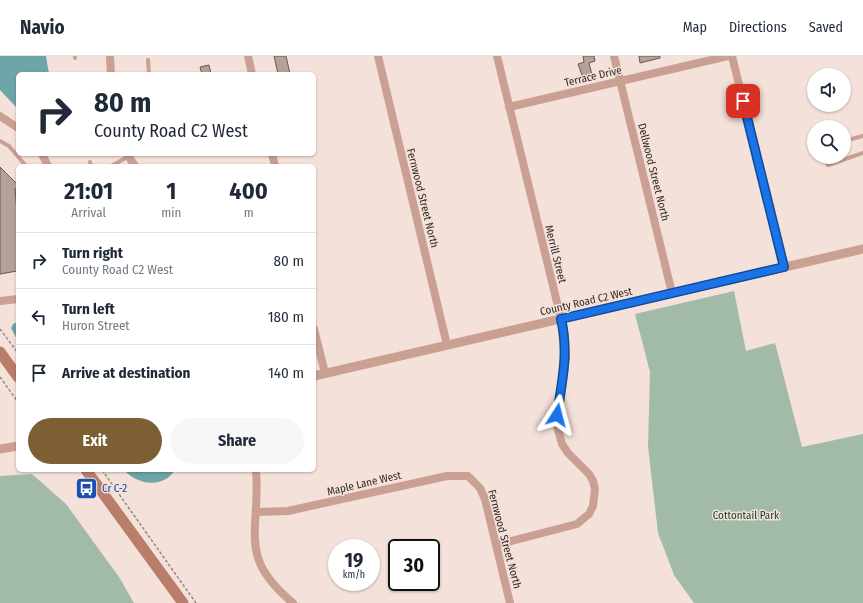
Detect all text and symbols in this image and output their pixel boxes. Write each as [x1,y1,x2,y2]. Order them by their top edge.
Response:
text: Navio [20,16,65,39]
text: Map [683,19,707,36]
text: Directions [729,19,787,36]
text: Saved [809,19,843,36]
street label: Terrace Drive [563,64,623,89]
map controls [807,68,851,164]
button: sound [807,68,851,112]
pin [726,84,760,118]
text: 80 m [94,86,151,119]
icon: right [28,88,80,140]
icon: arrive [732,90,754,112]
text: County Road C2 West [94,120,248,142]
button: search [807,120,851,164]
street label: Dellwood Street North [635,122,672,222]
street label: Fernwood Street North [404,147,441,249]
text: 21:01 [64,177,113,205]
text: 1 [166,177,176,205]
text: 400 [229,177,268,205]
text: Arrival [71,205,106,220]
text: min [161,205,181,220]
text: m [244,205,254,220]
street label: Merrill Street [542,224,569,285]
text: Turn right [62,244,123,262]
icon: right [28,250,50,272]
text: 80 m [274,252,304,270]
text: County Road C2 West [62,262,173,277]
street label: County Road C2 West [539,284,634,318]
text: Turn left [62,300,115,318]
icon: left [28,306,50,328]
text: 180 m [268,308,304,326]
text: Huron Street [62,318,130,333]
icon: arrive [28,362,50,384]
text: Arrive at destination [62,364,190,382]
text: 140 m [268,364,304,382]
position arrow [536,394,578,436]
button: Exit [28,418,162,464]
button: Share [170,418,304,464]
street label: Maple Lane West [326,469,403,498]
bus stop icon: Cr C-2 [73,475,99,501]
place label: Cr C-2 [102,482,127,495]
street label: Fernwood Street North [485,488,524,590]
park label: Cottontail Park [713,509,780,522]
speed limit sign: 30 [388,539,440,591]
text: 19 [345,548,363,572]
text: km/h [343,569,365,581]

